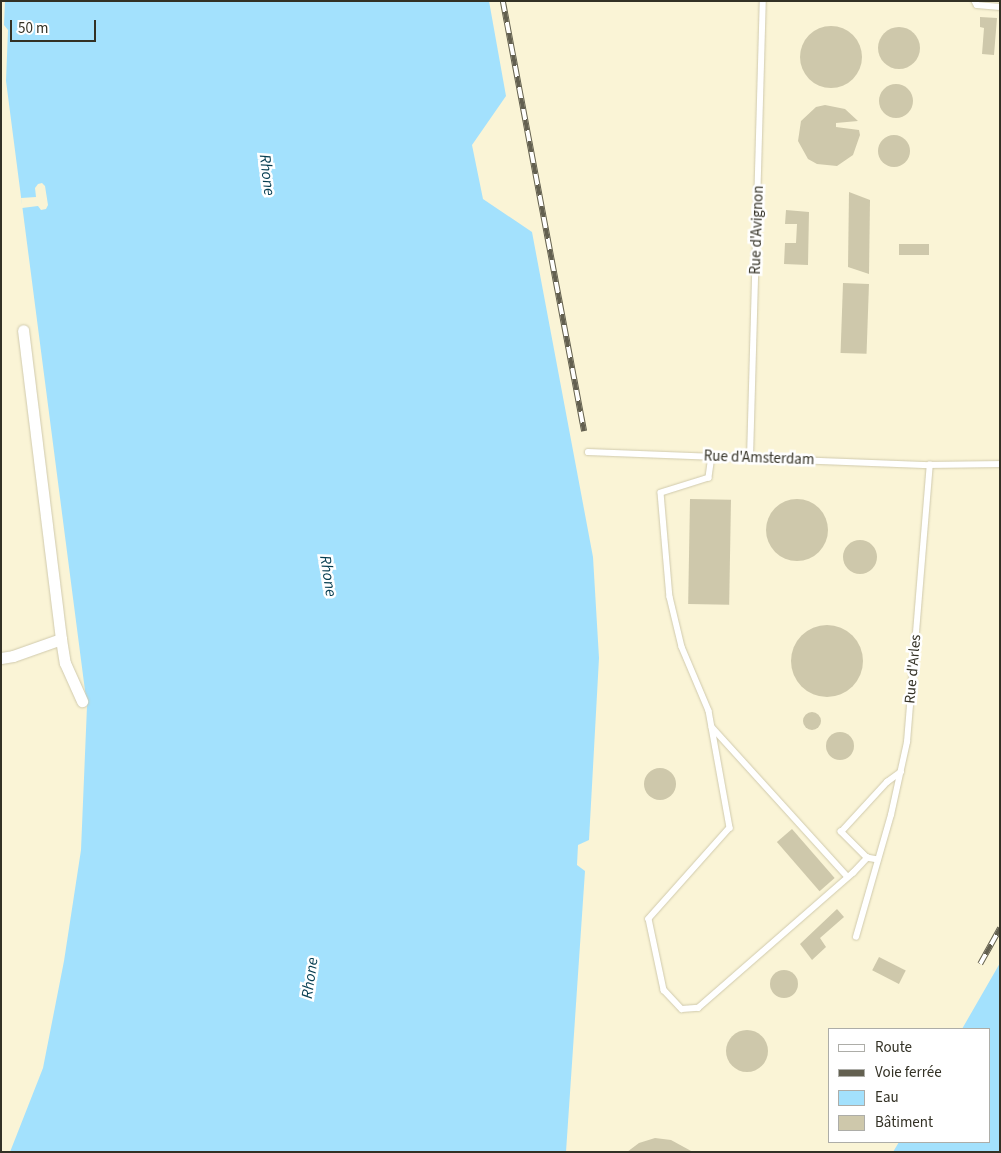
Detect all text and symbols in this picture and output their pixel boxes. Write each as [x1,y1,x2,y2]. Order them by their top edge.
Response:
scale bar [12,10,99,42]
text: 50 m [18,18,48,39]
water label: Rhone [255,153,279,197]
street label: Rue d'Avignon [746,185,768,275]
street label: Rue d'Amsterdam [703,447,815,469]
water label: Rhone [315,554,341,598]
street label: Rue d'Arles [901,634,925,704]
water label: Rhone [298,956,322,1000]
legend [828,1028,991,1143]
text: Route [875,1037,912,1058]
text: Voie ferrée [875,1062,942,1083]
text: Eau [875,1087,899,1108]
text: Bâtiment [875,1112,933,1133]

